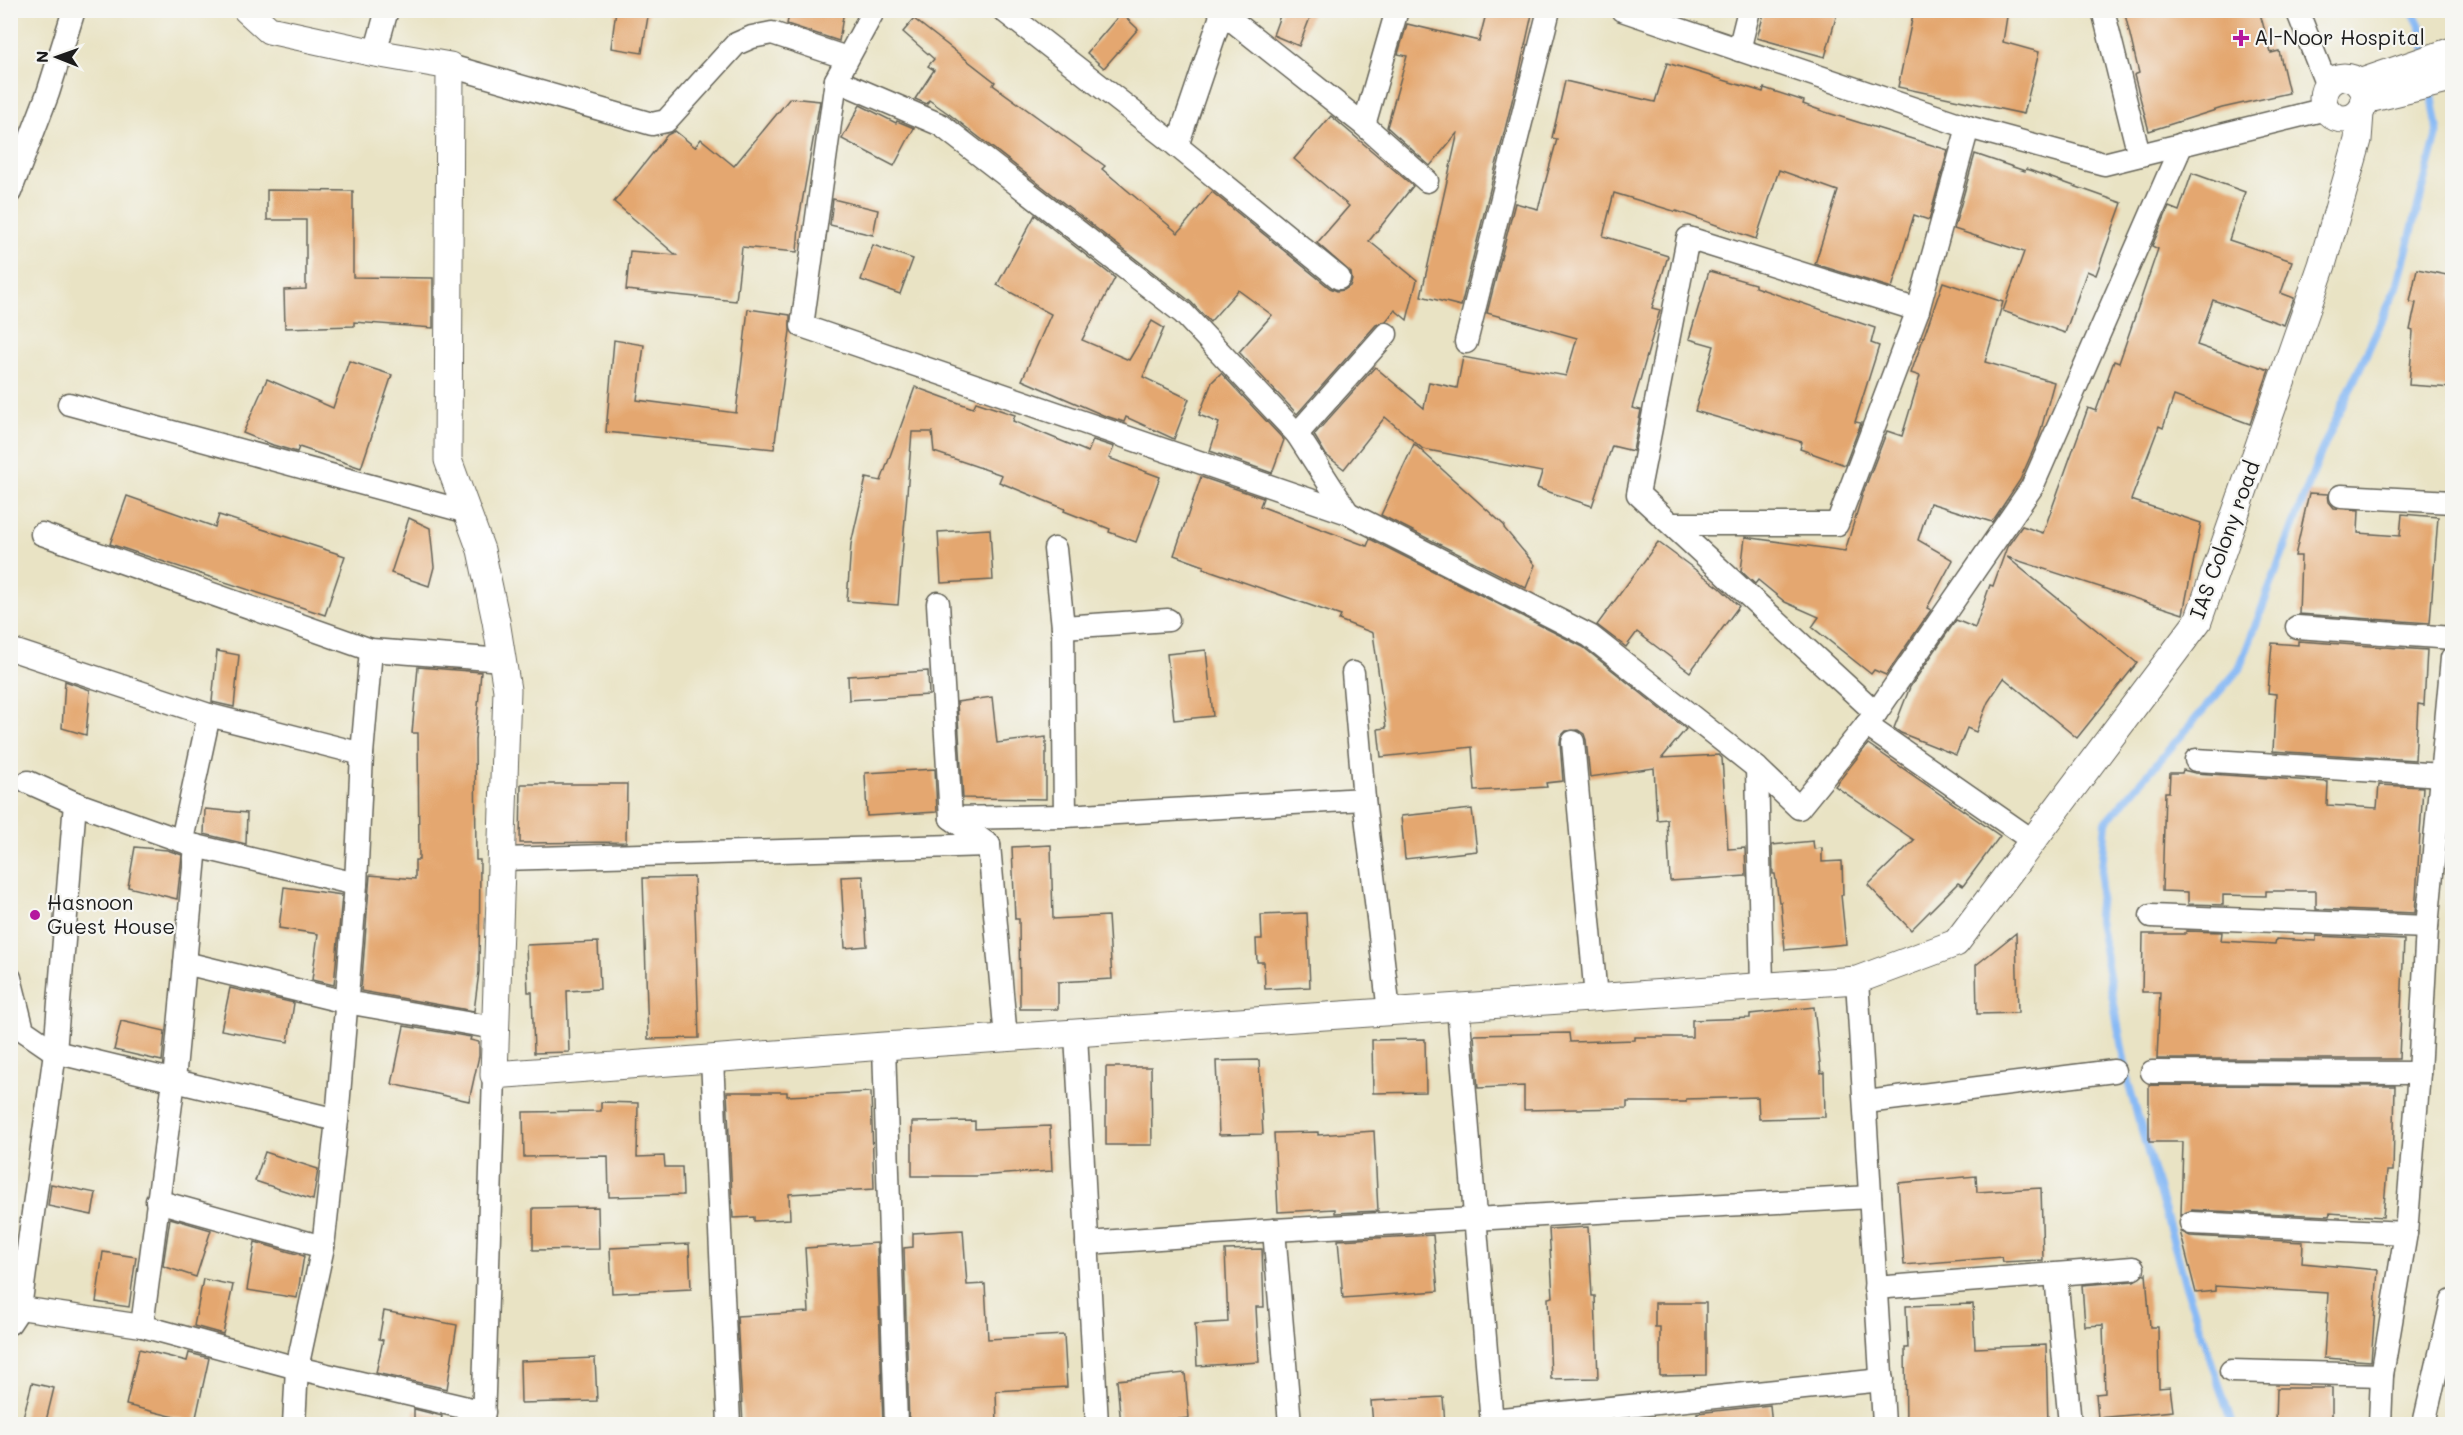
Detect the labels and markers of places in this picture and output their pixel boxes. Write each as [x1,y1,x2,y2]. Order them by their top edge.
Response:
place label: Al-Noor Hospital [2254,23,2425,50]
marker: Al-Noor Hospital [2232,29,2250,47]
place label: Hasnoon Guest House [47,888,175,939]
marker: Hasnoon Guest House [28,908,42,922]

